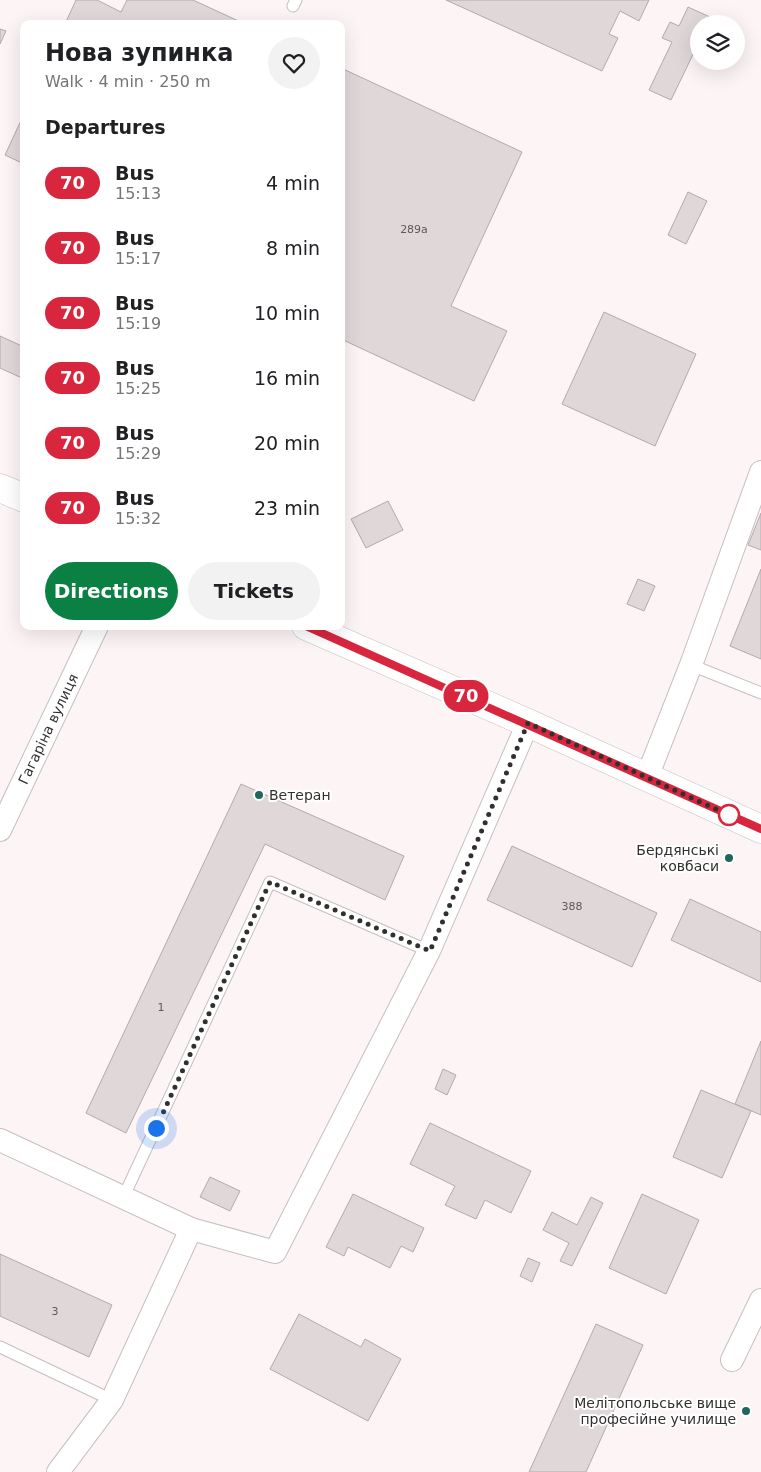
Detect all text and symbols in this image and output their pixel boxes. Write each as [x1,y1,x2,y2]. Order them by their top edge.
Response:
map controls [690,15,745,70]
button: layers [690,15,745,70]
button: heart [268,37,320,89]
text: Нова зупинка [45,39,233,67]
text: Walk · 4 min · 250 m [45,72,210,91]
text: Departures [45,116,166,138]
text: Bus [115,162,154,184]
text: 70 [60,172,85,193]
text: 4 min [266,172,320,194]
text: 15:13 [115,184,161,203]
house number: 289а [400,223,428,236]
text: Bus [115,227,154,249]
text: 70 [60,237,85,258]
text: 8 min [266,237,320,259]
text: 15:17 [115,249,161,268]
text: Bus [115,292,154,314]
text: 70 [60,302,85,323]
text: 10 min [254,302,320,324]
text: 15:19 [115,314,161,333]
text: Bus [115,357,154,379]
text: 70 [60,367,85,388]
text: 16 min [254,367,320,389]
text: 15:25 [115,379,161,398]
text: Bus [115,422,154,444]
text: 70 [60,432,85,453]
text: 20 min [254,432,320,454]
text: 15:29 [115,444,161,463]
text: Bus [115,487,154,509]
text: 70 [60,497,85,518]
text: 23 min [254,497,320,519]
text: 15:32 [115,509,161,528]
button: Directions [45,562,178,620]
button: Tickets [188,562,320,620]
street label: Гагаріна вулиця [15,671,81,787]
line badge: 70 [444,680,488,712]
text: 70 [453,685,479,706]
place label: Ветеран [269,787,331,803]
marker: Ветеран [253,789,265,801]
unlabelled marker [718,804,740,826]
place label: Бердянські ковбаси [636,842,719,874]
marker: Бердянські ковбаси [723,852,735,864]
house number: 388 [562,900,583,913]
house number: 1 [158,1001,165,1014]
your location [144,1116,169,1141]
house number: 3 [52,1305,59,1318]
place label: Мелітопольське вище професійне училище [574,1395,736,1427]
marker: Мелітопольське вище професійне училище [740,1405,752,1417]

